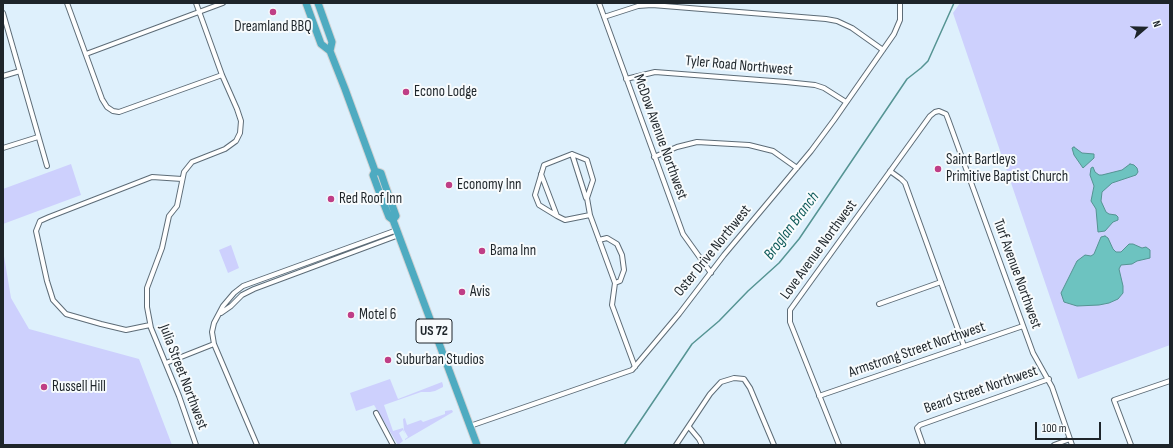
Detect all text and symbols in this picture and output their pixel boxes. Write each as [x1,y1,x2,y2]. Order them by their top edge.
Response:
marker: Dreamland BBQ [268,7,278,17]
north arrow [1125,8,1165,48]
place label: Dreamland BBQ [234,18,312,36]
text: N [1150,19,1164,29]
street label: Tyler Road Northwest [684,52,794,80]
street label: McDow Avenue Northwest [629,72,691,202]
place label: Econo Lodge [414,83,477,101]
marker: Econo Lodge [401,87,411,97]
place label: Saint Bartleys Primitive Baptist Church [946,151,1068,186]
marker: Saint Bartleys Primitive Baptist Church [933,164,943,174]
place label: Economy Inn [457,176,522,194]
marker: Economy Inn [444,180,454,190]
water label: Broglan Branch [760,188,824,264]
place label: Red Roof Inn [339,190,402,208]
marker: Red Roof Inn [326,194,336,204]
street label: Love Avenue Northwest [777,197,861,303]
street label: Oster Drive Northwest [671,202,755,300]
street label: Turf Avenue Northwest [989,217,1045,331]
place label: Bama Inn [490,242,536,260]
marker: Bama Inn [477,246,487,256]
place label: Avis [470,283,490,301]
marker: Avis [457,287,467,297]
place label: Motel 6 [359,306,396,324]
marker: Motel 6 [346,310,356,320]
street label: Armstrong Street Northwest [846,318,988,382]
road number: US 72 [416,319,452,343]
street label: Julia Street Northwest [155,322,211,432]
place label: Suburban Studios [396,351,484,369]
marker: Suburban Studios [383,355,393,365]
street label: Beard Street Northwest [922,362,1040,418]
place label: Russell Hill [52,378,106,396]
marker: Russell Hill [39,382,49,392]
scale bar [1037,414,1103,440]
text: 100 m [1042,421,1067,436]

